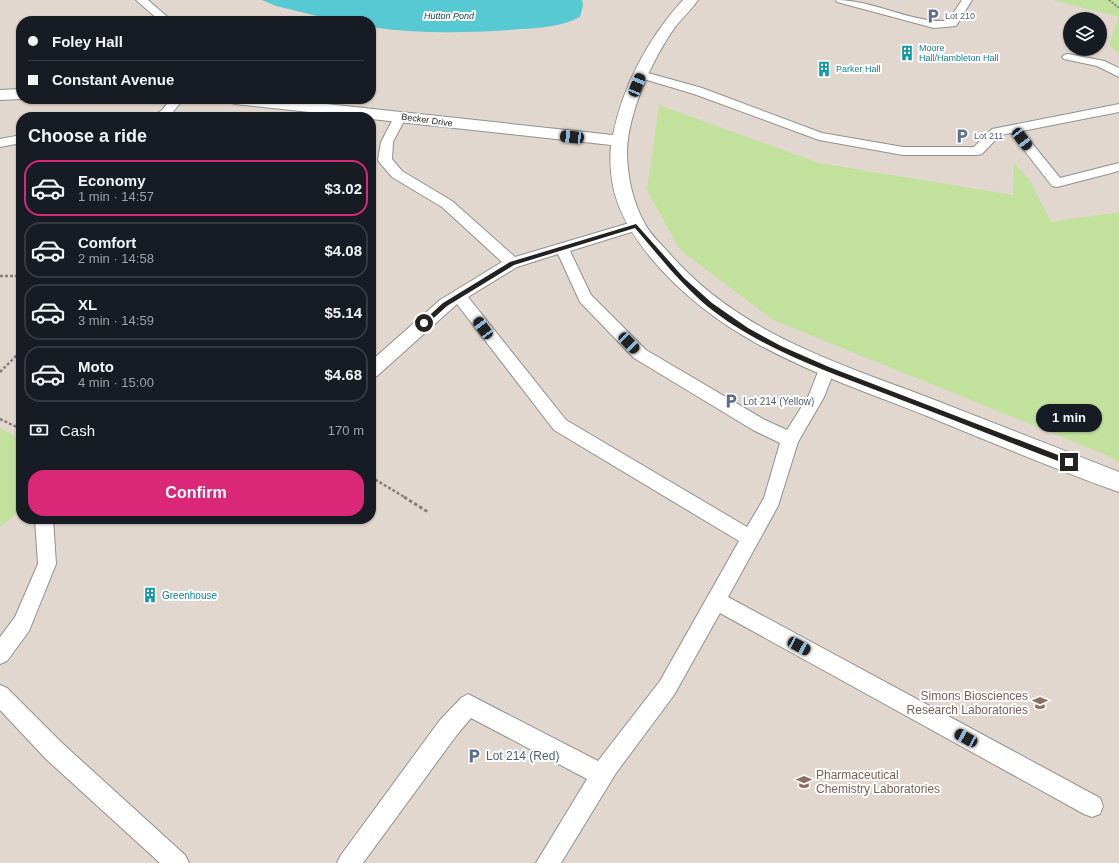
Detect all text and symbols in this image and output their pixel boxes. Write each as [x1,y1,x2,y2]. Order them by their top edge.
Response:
parking icon: Lot 210 [924,7,942,25]
water label: Hutton Pond [424,11,475,21]
place label: Lot 210 [945,11,975,21]
map controls [1063,12,1107,56]
button: layers [1063,12,1107,56]
text: Foley Hall [52,33,123,50]
place label: Moore Hall/Hambleton Hall [919,43,999,63]
building icon: Moore Hall/Hambleton Hall [898,44,916,62]
building icon: Parker Hall [815,60,833,78]
place label: Parker Hall [836,64,881,74]
text: Constant Avenue [52,71,174,88]
car [627,72,647,98]
street label: Becker Drive [401,111,453,129]
text: Choose a ride [28,126,147,146]
car [1010,126,1034,152]
parking icon: Lot 211 [953,127,971,145]
car [559,130,585,144]
place label: Lot 211 [974,131,1003,141]
icon: car [30,170,66,206]
text: Economy [78,172,146,189]
text: $3.02 [324,180,362,197]
text: 1 min · 14:57 [78,189,154,204]
icon: car [30,232,66,268]
text: Comfort [78,234,136,251]
text: $4.08 [324,242,362,259]
text: 2 min · 14:58 [78,251,154,266]
icon: car [30,294,66,330]
text: XL [78,296,97,313]
text: $5.14 [324,304,362,321]
text: 3 min · 14:59 [78,313,154,328]
route start [415,314,433,332]
car [471,315,495,341]
car [616,330,642,356]
icon: car [30,356,66,392]
text: Moto [78,358,114,375]
text: $4.68 [324,366,362,383]
text: 4 min · 15:00 [78,375,154,390]
parking icon: Lot 214 (Yellow) [722,392,740,410]
place label: Lot 214 (Yellow) [743,396,814,407]
callout: 1 min [1036,404,1102,432]
text: 1 min [1052,410,1086,425]
icon: cash [28,419,50,441]
text: Cash [60,422,95,439]
text: 170 m [328,423,364,438]
route end [1060,453,1078,471]
button: Confirm [28,470,364,516]
building icon: Greenhouse [141,586,159,604]
place label: Greenhouse [162,590,217,601]
car [786,635,812,657]
place label: Simons Biosciences Research Laboratories [907,689,1028,717]
school or university icon: Simons Biosciences Research Laboratories [1031,694,1049,712]
car [953,727,979,749]
parking icon: Lot 214 (Red) [465,747,483,765]
place label: Lot 214 (Red) [486,749,559,763]
place label: Pharmaceutical Chemistry Laboratories [816,768,940,796]
school or university icon: Pharmaceutical Chemistry Laboratories [795,773,813,791]

